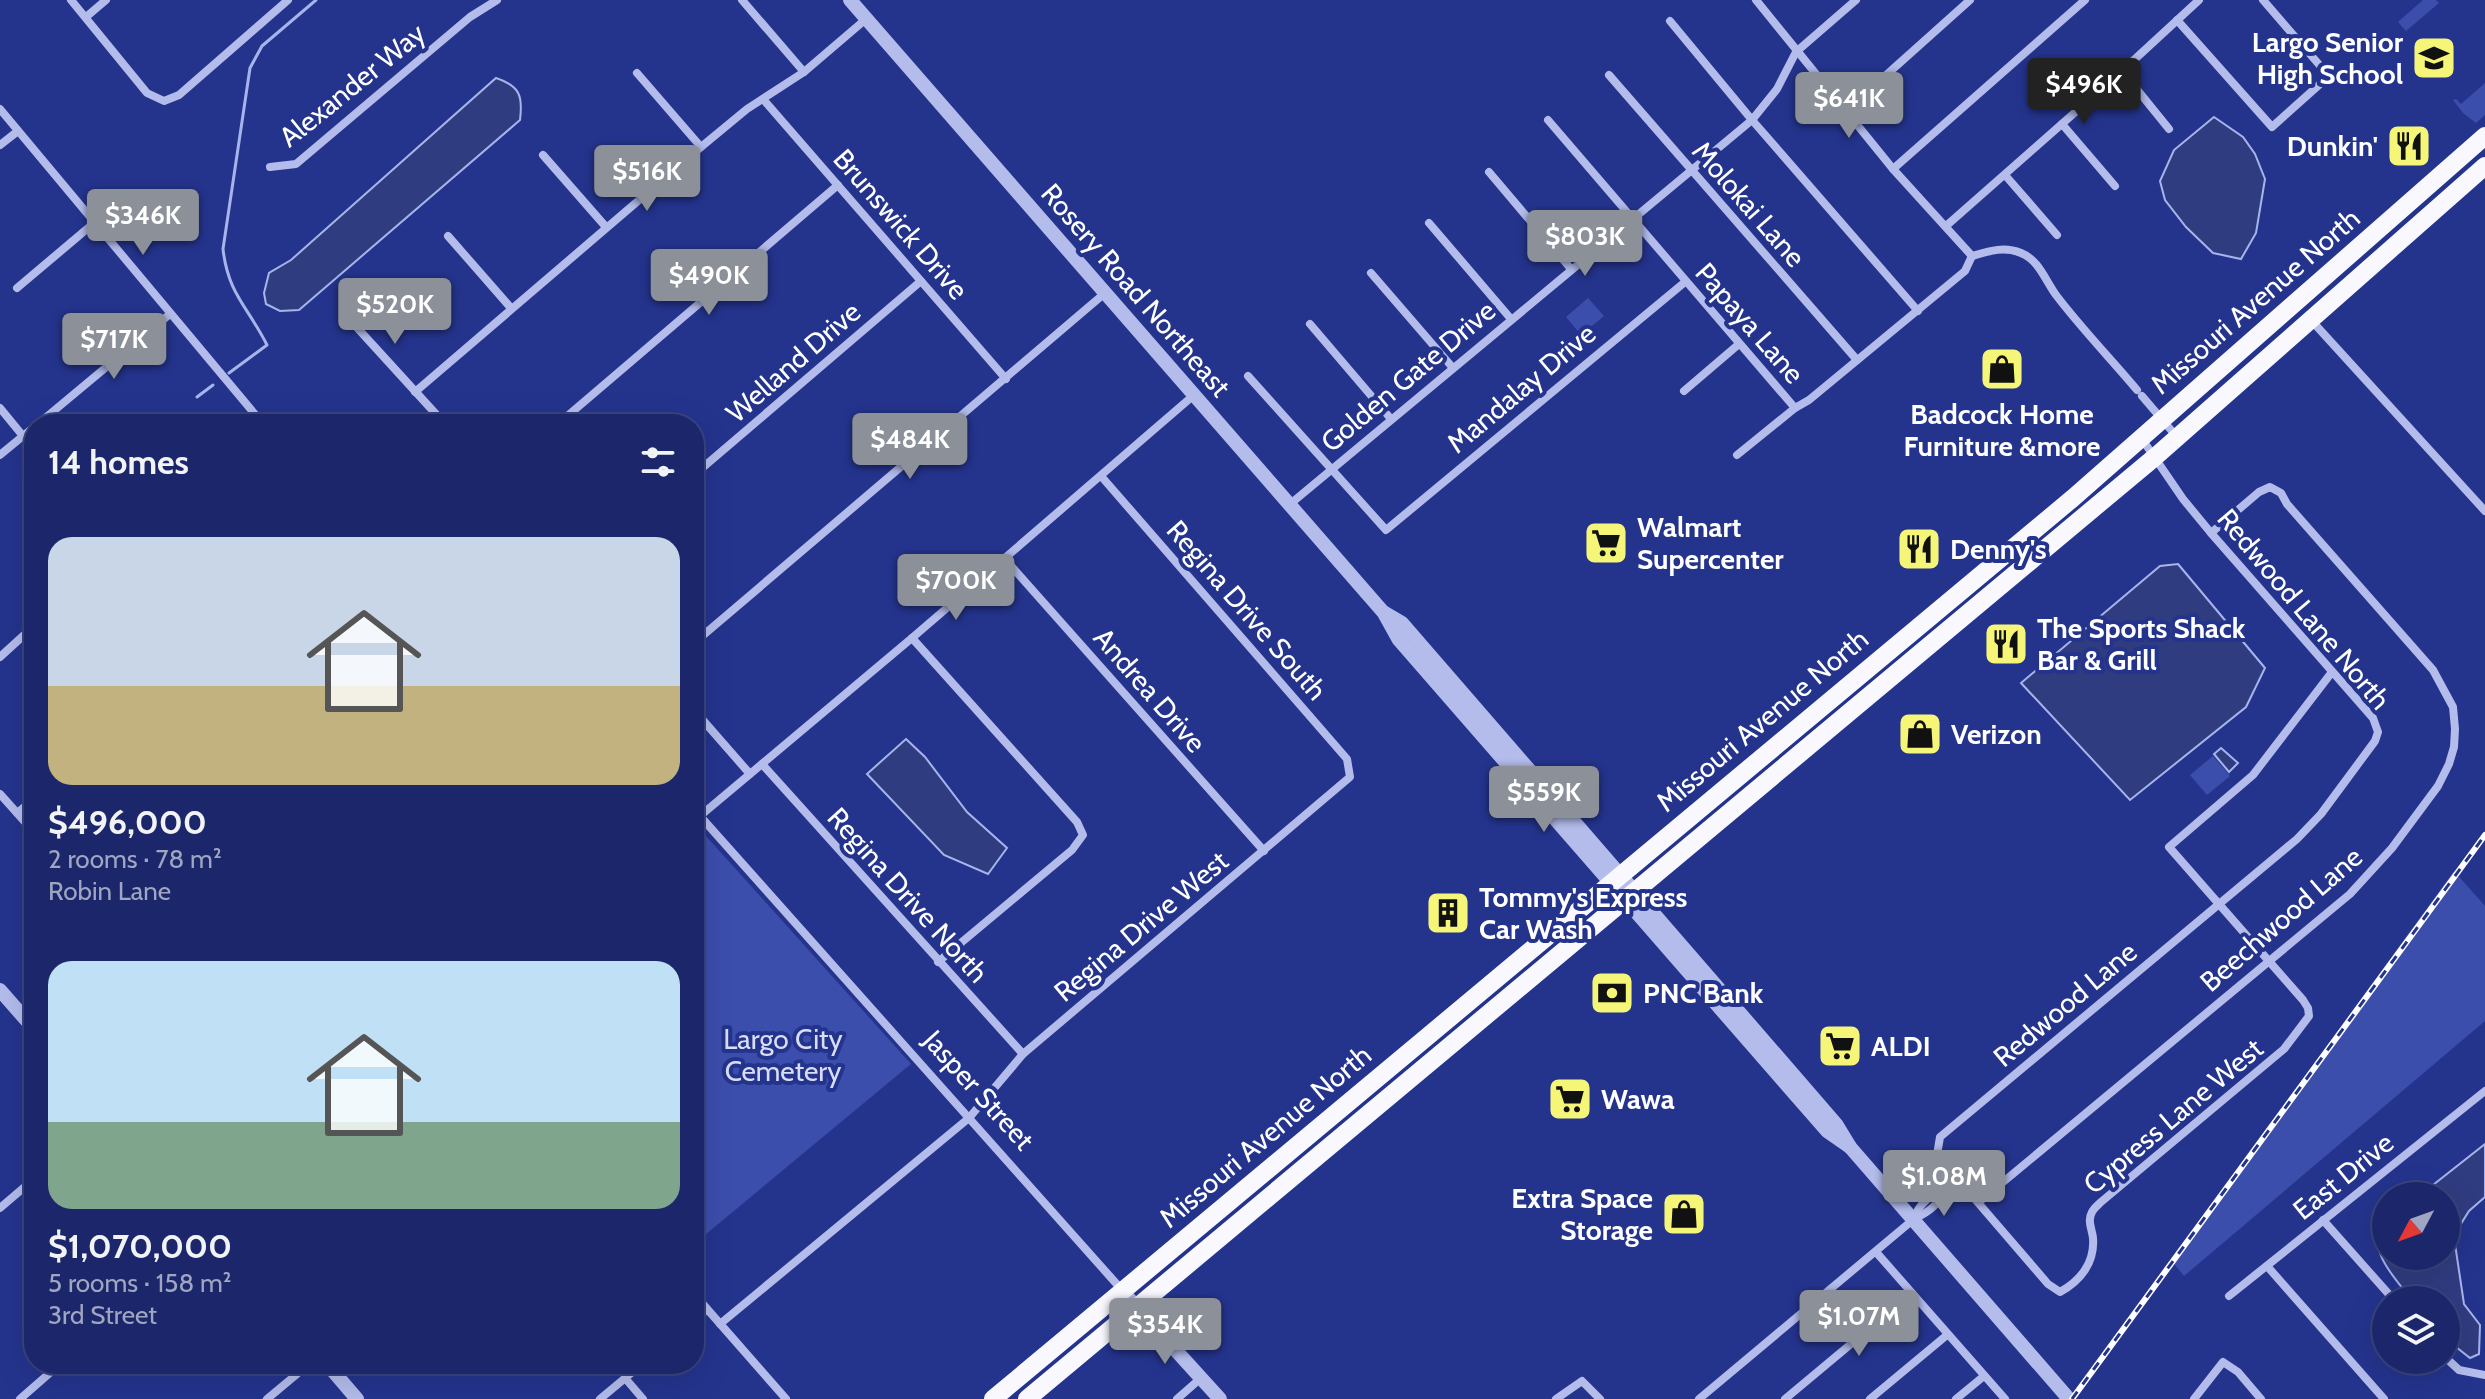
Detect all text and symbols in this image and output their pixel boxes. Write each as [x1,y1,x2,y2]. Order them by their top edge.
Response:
street label: Alexander Way [272,16,432,154]
place label: Largo Senior High School [2252,25,2404,91]
school or university icon: Largo Senior High School [2410,34,2458,82]
pin: $496K [2028,58,2140,126]
text: $496K [2046,68,2122,100]
pin: $641K [1793,72,1905,140]
text: $641K [1813,82,1885,114]
restaurant icon: Dunkin' [2385,122,2433,170]
place label: Dunkin' [2287,129,2378,163]
street label: Molokai Lane [1685,134,1813,274]
street label: Brunswick Drive [827,142,975,306]
pin: $516K [591,145,703,213]
text: $516K [612,155,682,187]
street label: Rosery Road Northeast [1034,177,1238,403]
pin: $346K [87,189,199,257]
text: $346K [105,199,181,231]
street label: Missouri Avenue North [2143,201,2367,401]
pin: $803K [1529,210,1641,278]
text: $803K [1545,220,1625,252]
pin: $490K [653,249,765,317]
street label: Papaya Lane [1688,256,1812,390]
text: $490K [669,259,749,291]
pin: $520K [339,278,451,346]
text: $520K [356,288,434,320]
street label: Golden Gate Drive [1314,293,1502,459]
street label: Welland Drive [719,294,867,430]
pin: $717K [58,313,170,381]
street label: Mandalay Drive [1440,316,1602,460]
text: $717K [80,323,148,355]
shop icon: Badcock Home Furniture &more [1978,345,2026,393]
place label: Badcock Home Furniture &more [1904,397,2100,463]
pin: $484K [854,413,966,481]
text: $484K [870,423,950,455]
icon: filters [636,440,680,484]
text: 14 homes [48,441,189,483]
street label: Redwood Lane North [2210,502,2398,716]
place label: Walmart Supercenter [1637,510,1784,576]
street label: Regina Drive South [1160,513,1334,707]
supermarket icon: Walmart Supercenter [1582,519,1630,567]
restaurant icon: Denny's [1895,525,1943,573]
place label: Denny's [1950,532,2047,566]
pin: $700K [900,554,1012,622]
text: $700K [915,564,997,596]
icon: home [292,589,436,733]
place label: The Sports Shack Bar & Grill [2037,611,2246,677]
restaurant icon: The Sports Shack Bar & Grill [1982,620,2030,668]
street label: Andrea Drive [1087,621,1213,759]
street label: Missouri Avenue North [1649,621,1875,819]
shop icon: Verizon [1896,710,1944,758]
place label: Verizon [1951,717,2042,751]
pin: $559K [1488,766,1600,834]
text: $559K [1507,776,1581,808]
street label: Regina Drive North [820,800,996,990]
text: $496,000 [48,801,207,843]
street label: Beechwood Lane [2193,839,2369,999]
text: 2 rooms · 78 m² [48,843,222,875]
street label: Regina Drive West [1047,843,1235,1009]
text: Robin Lane [48,875,171,907]
place label: Tommy's Express Car Wash [1479,880,1688,946]
building icon: Tommy's Express Car Wash [1424,889,1472,937]
street label: Redwood Lane [1986,934,2144,1074]
bank icon: PNC Bank [1588,969,1636,1017]
place label: PNC Bank [1643,976,1764,1010]
icon: home [292,1013,436,1157]
park label: Largo City Cemetery [723,1022,843,1088]
supermarket icon: ALDI [1816,1022,1864,1070]
street label: Jasper Street [916,1023,1041,1157]
place label: ALDI [1871,1029,1931,1063]
street label: Cypress Lane West [2076,1031,2270,1201]
street label: Missouri Avenue North [1152,1037,1378,1235]
supermarket icon: Wawa [1546,1075,1594,1123]
place label: Wawa [1601,1082,1675,1116]
street label: East Drive [2286,1125,2400,1227]
pin: $1.08M [1879,1150,2009,1218]
text: $1.08M [1901,1160,1987,1192]
place label: Extra Space Storage [1511,1181,1653,1247]
north arrow [2372,1182,2460,1270]
map controls [2372,1182,2460,1374]
shop icon: Extra Space Storage [1660,1190,1708,1238]
text: $1,070,000 [48,1225,232,1267]
text: 5 rooms · 158 m² [48,1267,231,1299]
button: layers [2372,1286,2460,1374]
pin: $1.07M [1794,1290,1924,1358]
pin: $354K [1109,1298,1221,1366]
text: 3rd Street [48,1299,157,1331]
text: $1.07M [1818,1300,1900,1332]
text: $354K [1127,1308,1203,1340]

